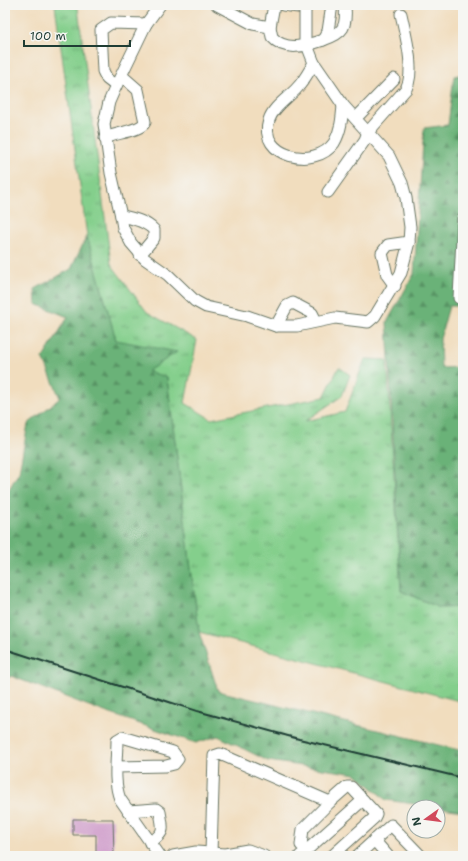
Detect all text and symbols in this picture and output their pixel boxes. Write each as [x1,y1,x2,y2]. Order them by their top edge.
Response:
scale bar [24,22,130,48]
text: 100 m [30,28,66,44]
north arrow [406,799,446,839]
text: N [408,815,425,827]

